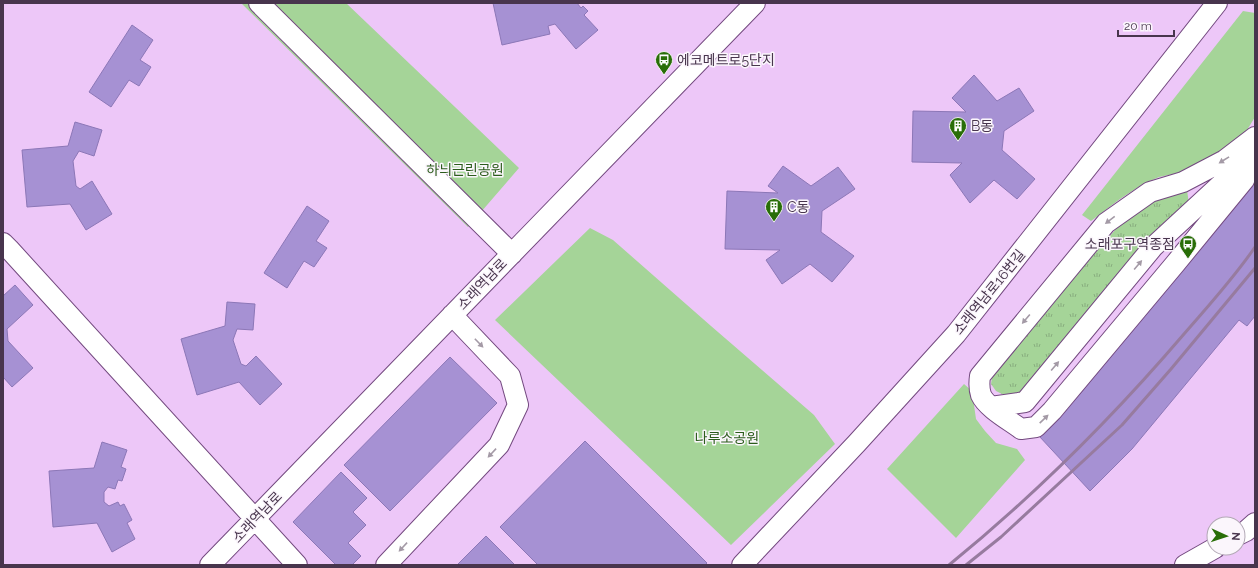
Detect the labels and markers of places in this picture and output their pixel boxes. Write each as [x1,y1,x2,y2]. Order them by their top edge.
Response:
bus stop icon: 에코메트로5단지 [654,50,674,75]
place label: 에코메트로5단지 [677,52,775,68]
building icon: B동 [948,116,968,141]
place label: B동 [971,118,993,134]
building icon: C동 [764,197,784,222]
place label: C동 [787,199,810,215]
bus stop icon: 소래포구역종점 [1178,234,1198,259]
place label: 소래포구역종점 [1085,236,1175,252]

